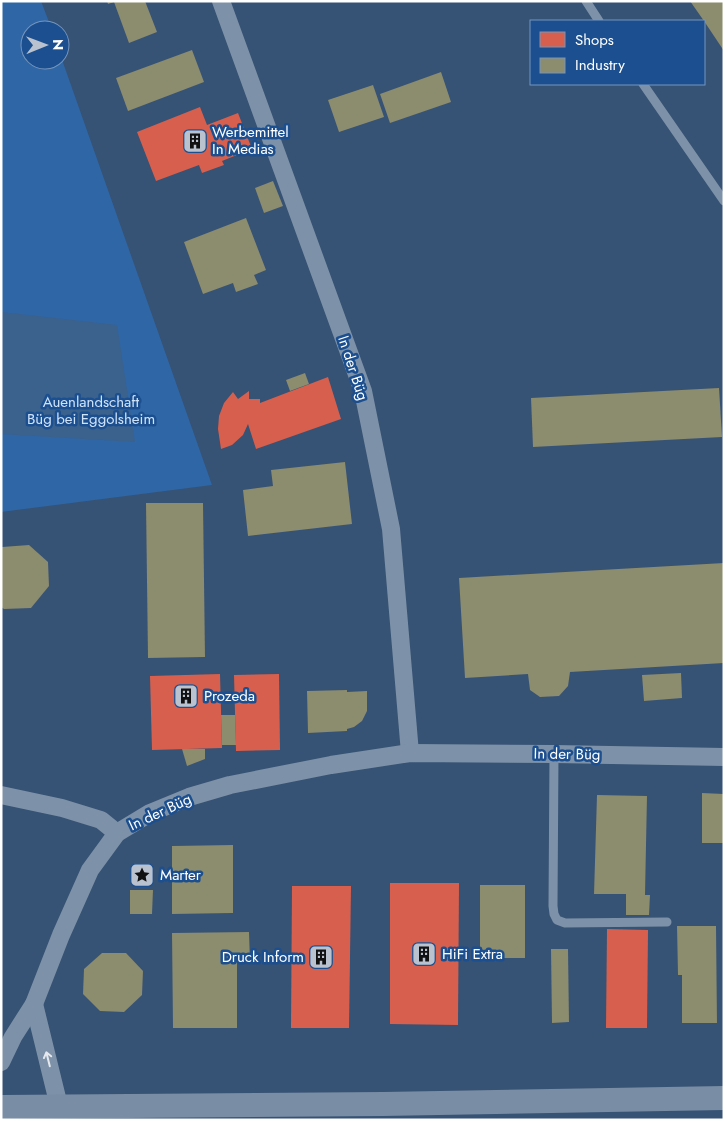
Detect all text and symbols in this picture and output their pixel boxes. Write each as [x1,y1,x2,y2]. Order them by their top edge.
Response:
north arrow [20,20,70,70]
legend [530,20,705,85]
text: Shops [575,29,614,51]
text: N [48,39,68,51]
text: Industry [575,54,625,76]
place label: Werbemittel In Medias [212,121,289,160]
building icon: Werbemittel In Medias [182,128,208,154]
street label: In der Büg [332,333,374,403]
park label: Auenlandschaft Büg bei Eggolsheim [27,391,155,430]
building icon: Prozeda [173,683,199,709]
place label: Prozeda [204,685,255,707]
street label: In der Büg [533,742,601,766]
street label: In der Büg [125,788,195,836]
place icon: Marter [129,862,155,888]
place label: Marter [160,864,202,886]
building icon: HiFi Extra [411,941,437,967]
place label: HiFi Extra [442,943,503,965]
building icon: Druck Inform [308,944,334,970]
place label: Druck Inform [222,946,304,968]
one-way arrow [42,1051,52,1067]

